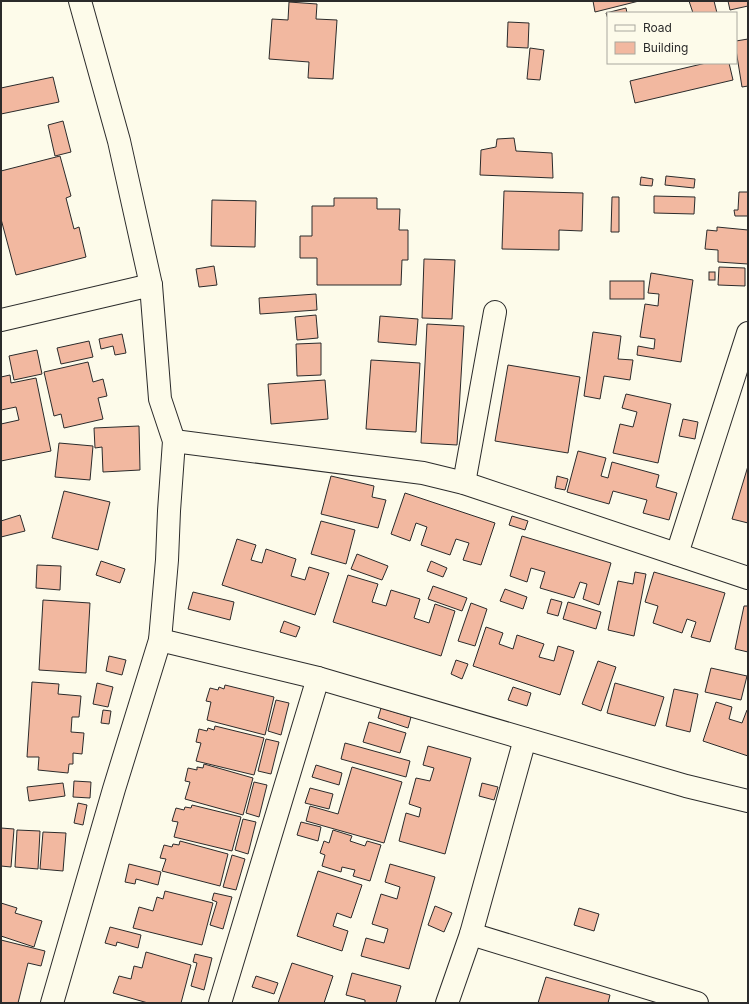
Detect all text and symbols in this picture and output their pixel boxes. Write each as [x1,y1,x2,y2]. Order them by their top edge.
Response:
legend [607,12,737,64]
text: Road [643,20,672,35]
text: Building [643,40,688,55]

